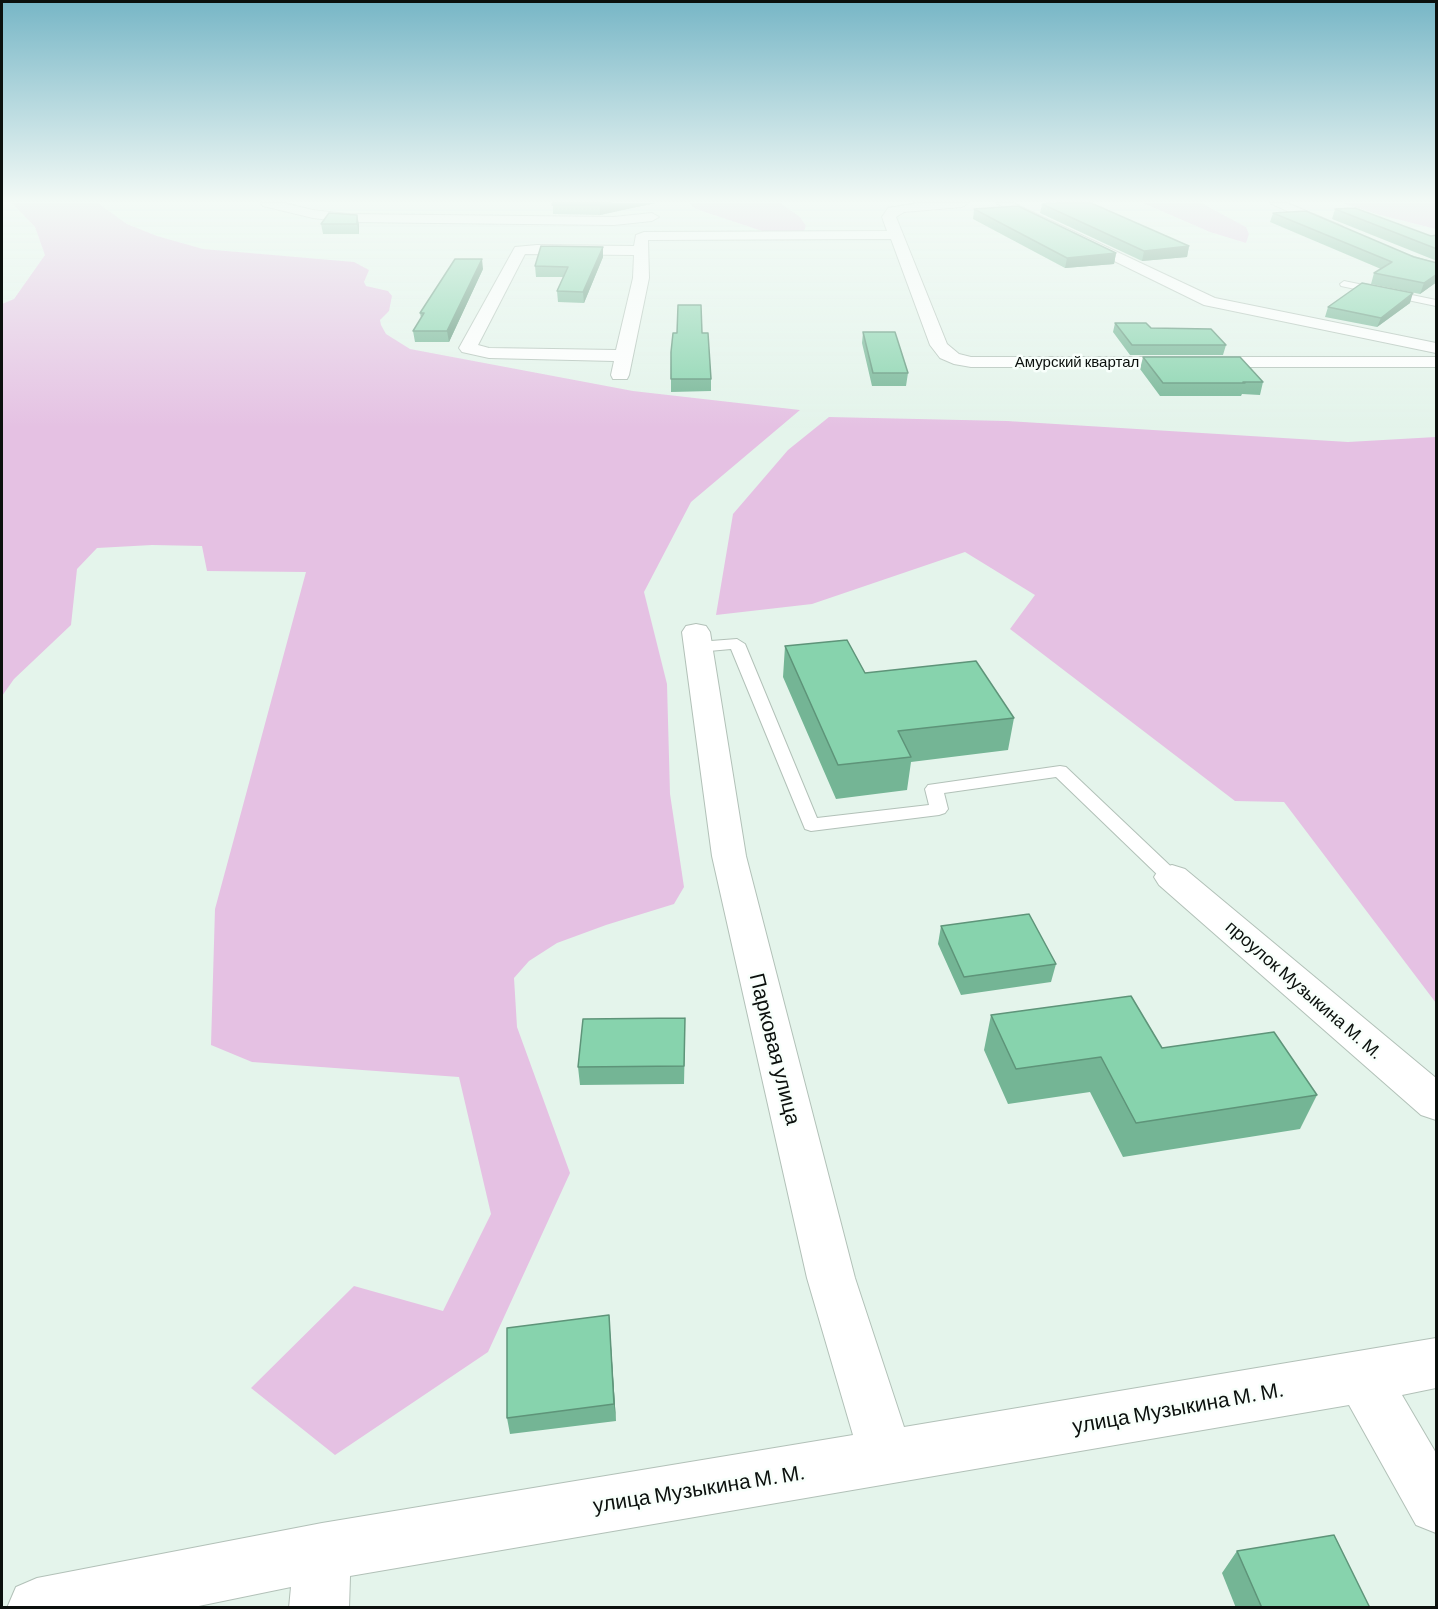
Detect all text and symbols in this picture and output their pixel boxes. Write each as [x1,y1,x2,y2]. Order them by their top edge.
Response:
street label: Амурский квартал [1015,353,1139,371]
street label: проулок Музыкина М. М. [1221,916,1387,1064]
street label: Парковая улица [744,971,806,1127]
street label: улица Музыкина М. М. [1070,1377,1286,1439]
street label: улица Музыкина М. М. [591,1460,807,1518]

